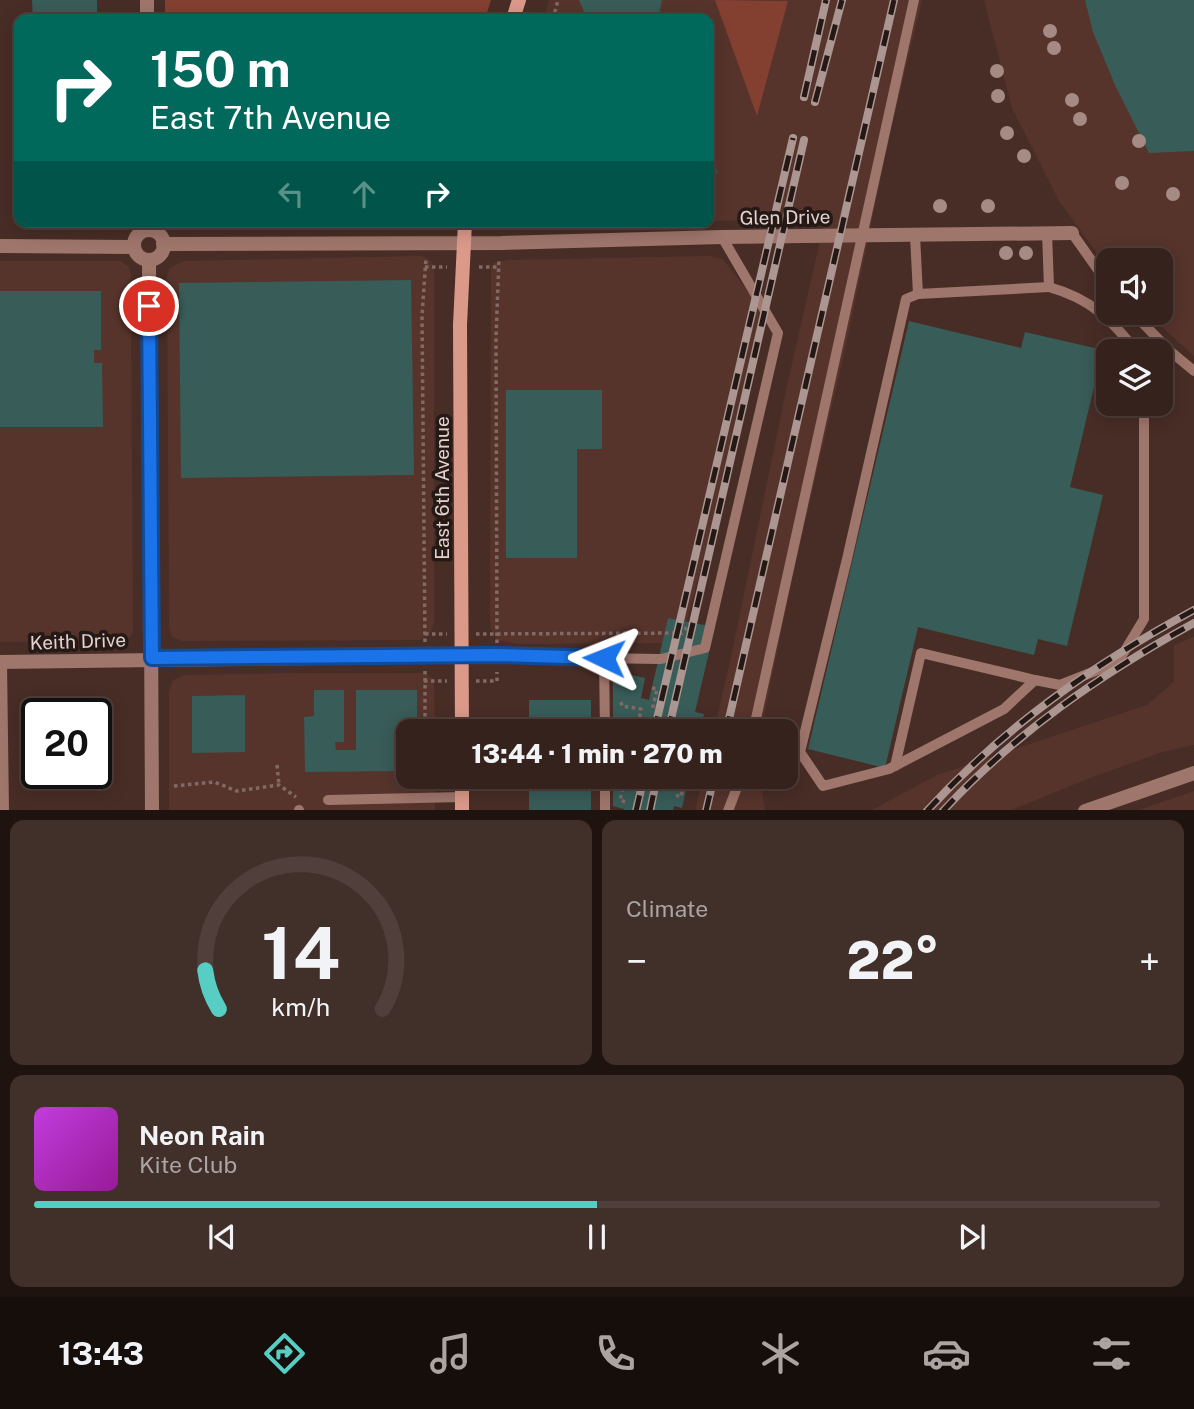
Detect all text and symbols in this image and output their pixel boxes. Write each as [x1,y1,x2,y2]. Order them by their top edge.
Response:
text: 150 m [150,40,291,98]
icon: right [35,42,126,133]
text: East 7th Avenue [150,99,391,136]
icon: left [272,175,310,213]
icon: ahead [345,175,383,213]
icon: right [418,175,456,213]
street label: Glen Drive [739,205,831,229]
map controls [1096,248,1173,416]
button: sound [1096,248,1173,325]
pin [119,276,179,336]
icon: arrive [130,287,168,325]
button: layers [1096,339,1173,416]
street label: East 6th Avenue [431,416,453,560]
position arrow [567,621,641,695]
street label: Keith Drive [29,628,127,654]
speed limit sign: 20 [21,698,112,789]
text: 13:44 · 1 min · 270 m [471,738,723,769]
text: Climate [626,895,708,922]
text: 14 [262,910,340,995]
text: 22° [847,930,939,991]
text: − [626,939,647,984]
text: + [1139,939,1160,984]
text: km/h [272,991,330,1021]
text: Neon Rain [139,1120,265,1151]
text: Kite Club [139,1151,237,1178]
icon: previous [203,1218,241,1256]
icon: pause [578,1218,616,1256]
icon: next [953,1218,991,1256]
icon: directions [260,1329,309,1378]
icon: music [426,1329,475,1378]
icon: phone [591,1329,640,1378]
icon: climate [756,1329,805,1378]
icon: car [922,1329,971,1378]
icon: filters [1087,1329,1136,1378]
text: 13:43 [58,1335,144,1372]

